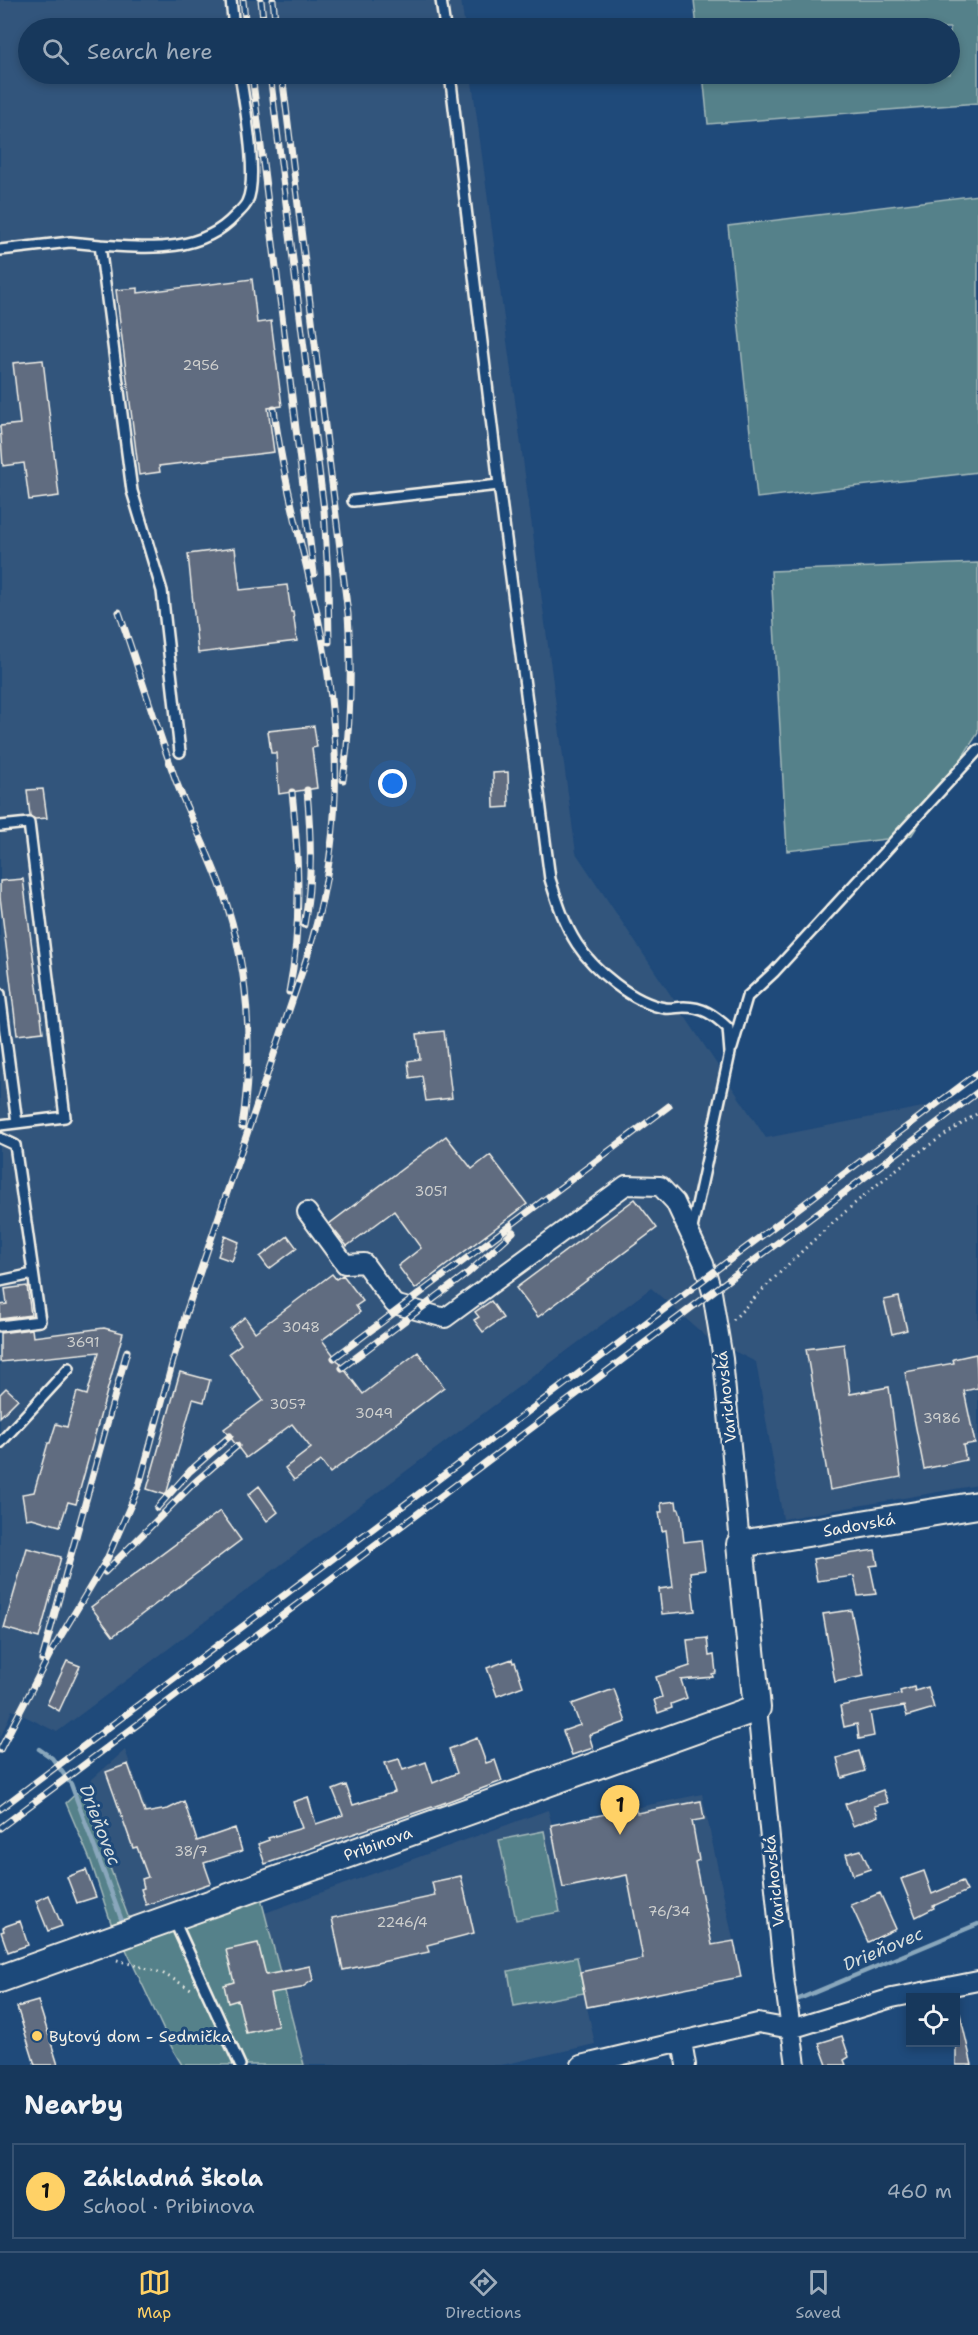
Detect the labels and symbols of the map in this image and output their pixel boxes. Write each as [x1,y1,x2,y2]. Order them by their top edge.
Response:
house number: 2956 [183,356,219,374]
your location [378,769,407,798]
house number: 3051 [414,1182,448,1200]
house number: 3048 [282,1318,320,1336]
house number: 3691 [66,1333,100,1351]
street label: Varichovská [711,1350,741,1444]
house number: 3057 [270,1395,306,1413]
house number: 3049 [355,1404,393,1422]
house number: 3986 [923,1409,961,1427]
street label: Sadovská [821,1508,897,1542]
water label: Drieňovec [74,1781,126,1869]
pin: 1 [600,1786,640,1835]
street label: Pribinova [341,1822,415,1866]
street label: Varichovská [759,1834,789,1928]
house number: 38/7 [174,1842,208,1860]
house number: 76/34 [648,1902,691,1920]
house number: 2246/4 [376,1913,428,1931]
water label: Drieňovec [839,1921,927,1977]
place label: Bytový dom - Sedmička [49,2026,231,2047]
marker: Bytový dom - Sedmička [30,2029,44,2043]

